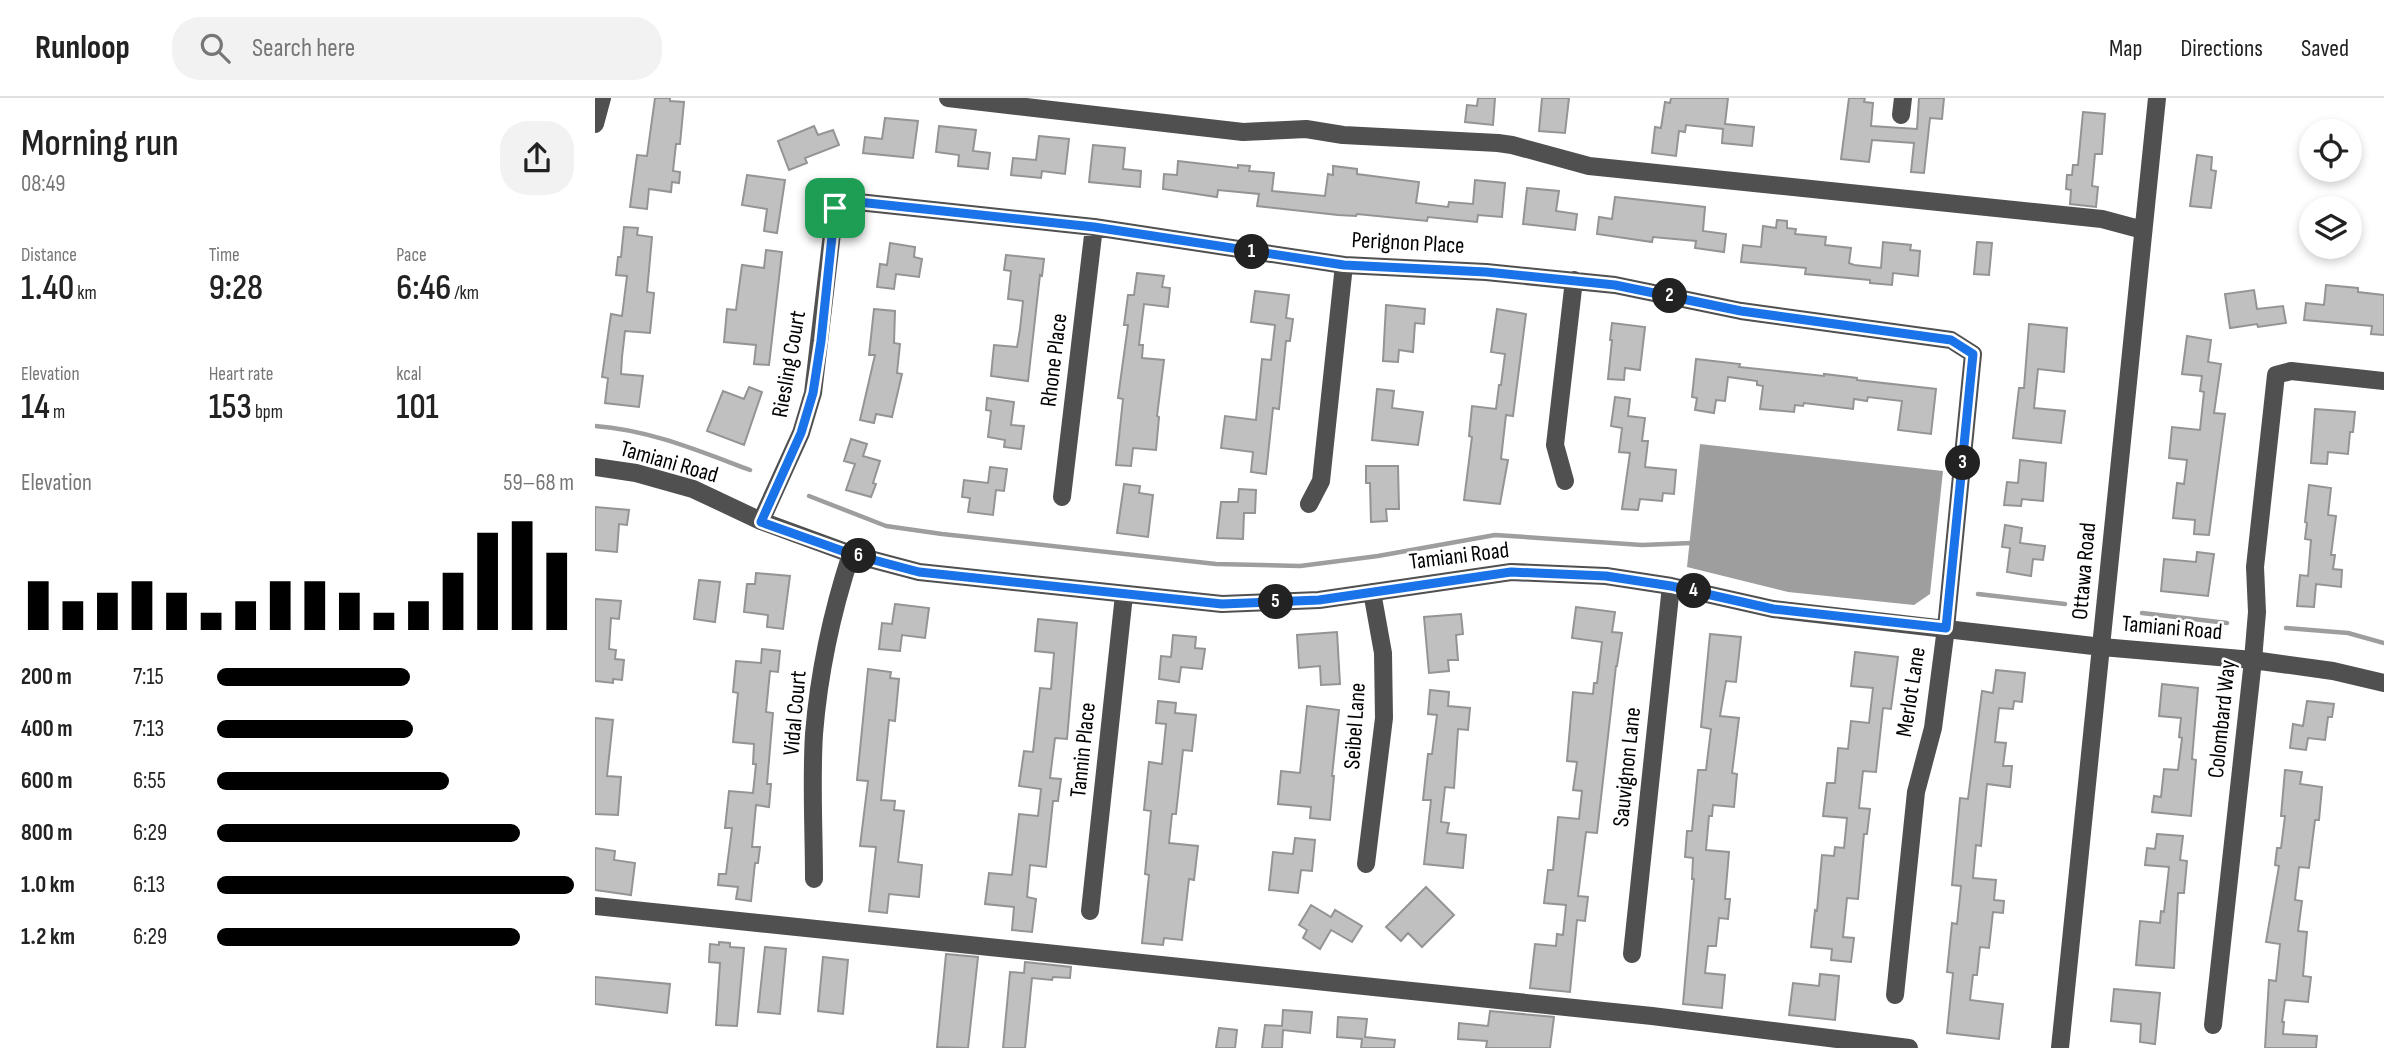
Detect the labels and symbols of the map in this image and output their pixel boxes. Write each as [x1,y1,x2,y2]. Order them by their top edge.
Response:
pin [805,178,865,238]
street label: Perignon Place [1351,226,1465,260]
pin: 1 [1235,234,1269,270]
pin: 2 [1653,278,1687,314]
street label: Riesling Court [766,308,812,420]
street label: Rhone Place [1034,312,1074,408]
street label: Tamiani Road [617,435,721,489]
pin: 3 [1945,446,1981,480]
street label: Ottawa Road [2066,521,2102,621]
street label: Tamiani Road [1407,536,1511,576]
pin: 6 [841,538,877,574]
pin: 4 [1677,574,1711,608]
pin: 5 [1259,584,1293,620]
street label: Tamiani Road [2121,610,2223,646]
street label: Merlot Lane [1890,645,1932,739]
street label: Colombard Way [2202,658,2242,780]
street label: Vidal Court [777,669,813,757]
street label: Seibel Lane [1338,682,1372,770]
street label: Tannin Place [1064,701,1102,799]
street label: Sauvignon Lane [1607,706,1647,828]

